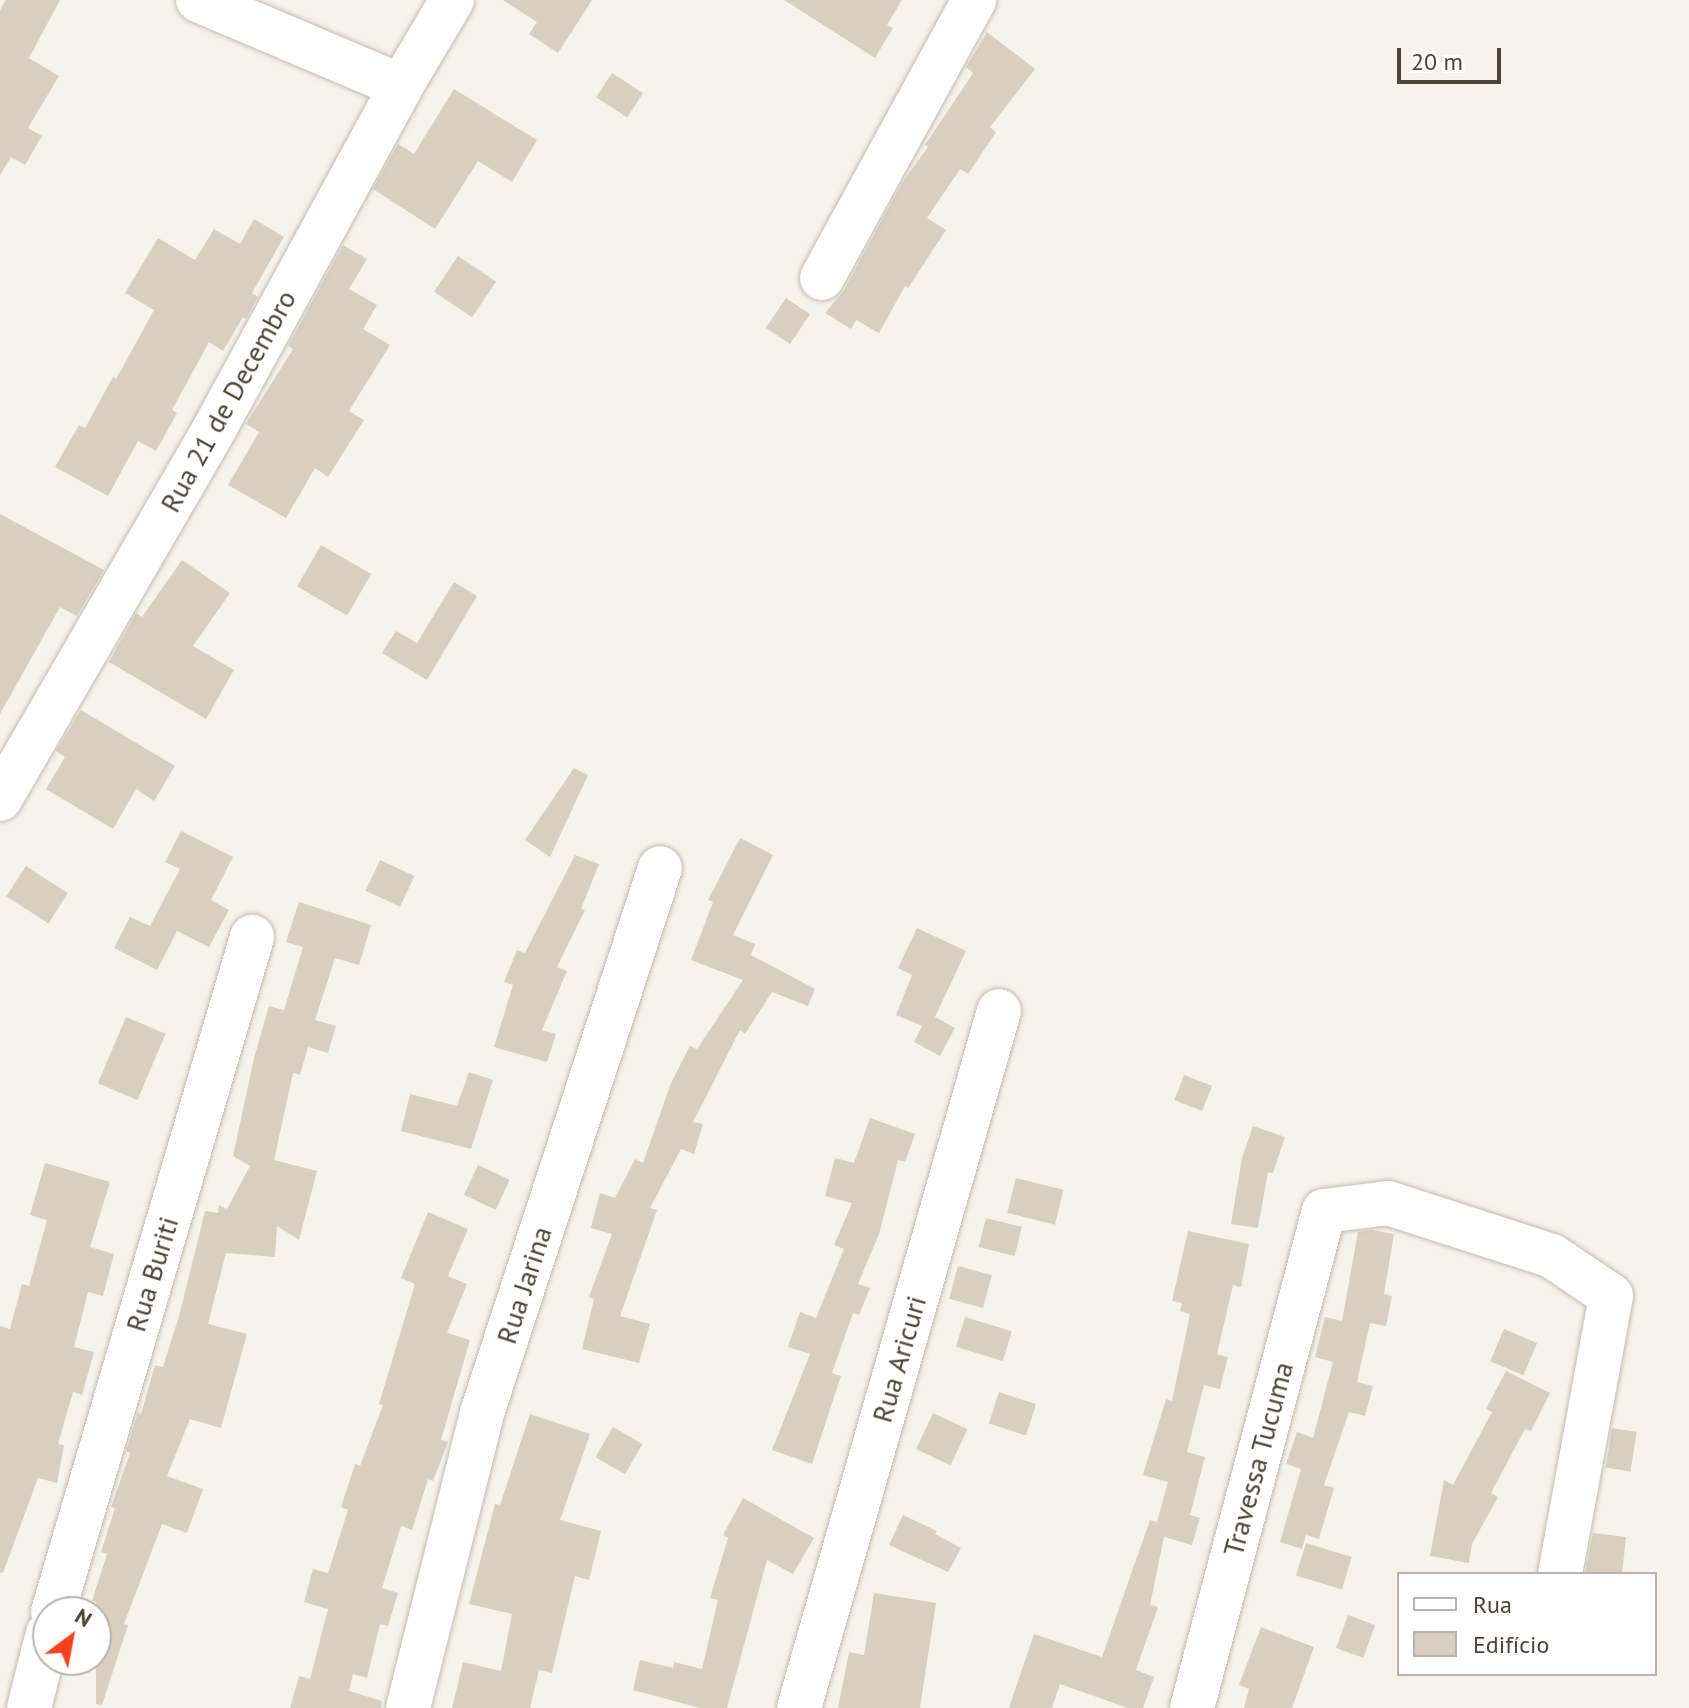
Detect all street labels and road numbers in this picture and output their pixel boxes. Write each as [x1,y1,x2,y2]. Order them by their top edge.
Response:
street label: Rua 21 de Decembro [153,284,303,518]
street label: Rua Buriti [119,1213,185,1335]
street label: Rua Jarina [489,1222,559,1348]
street label: Rua Aricuri [865,1291,933,1427]
street label: Travessa Tucuma [1216,1358,1300,1560]

